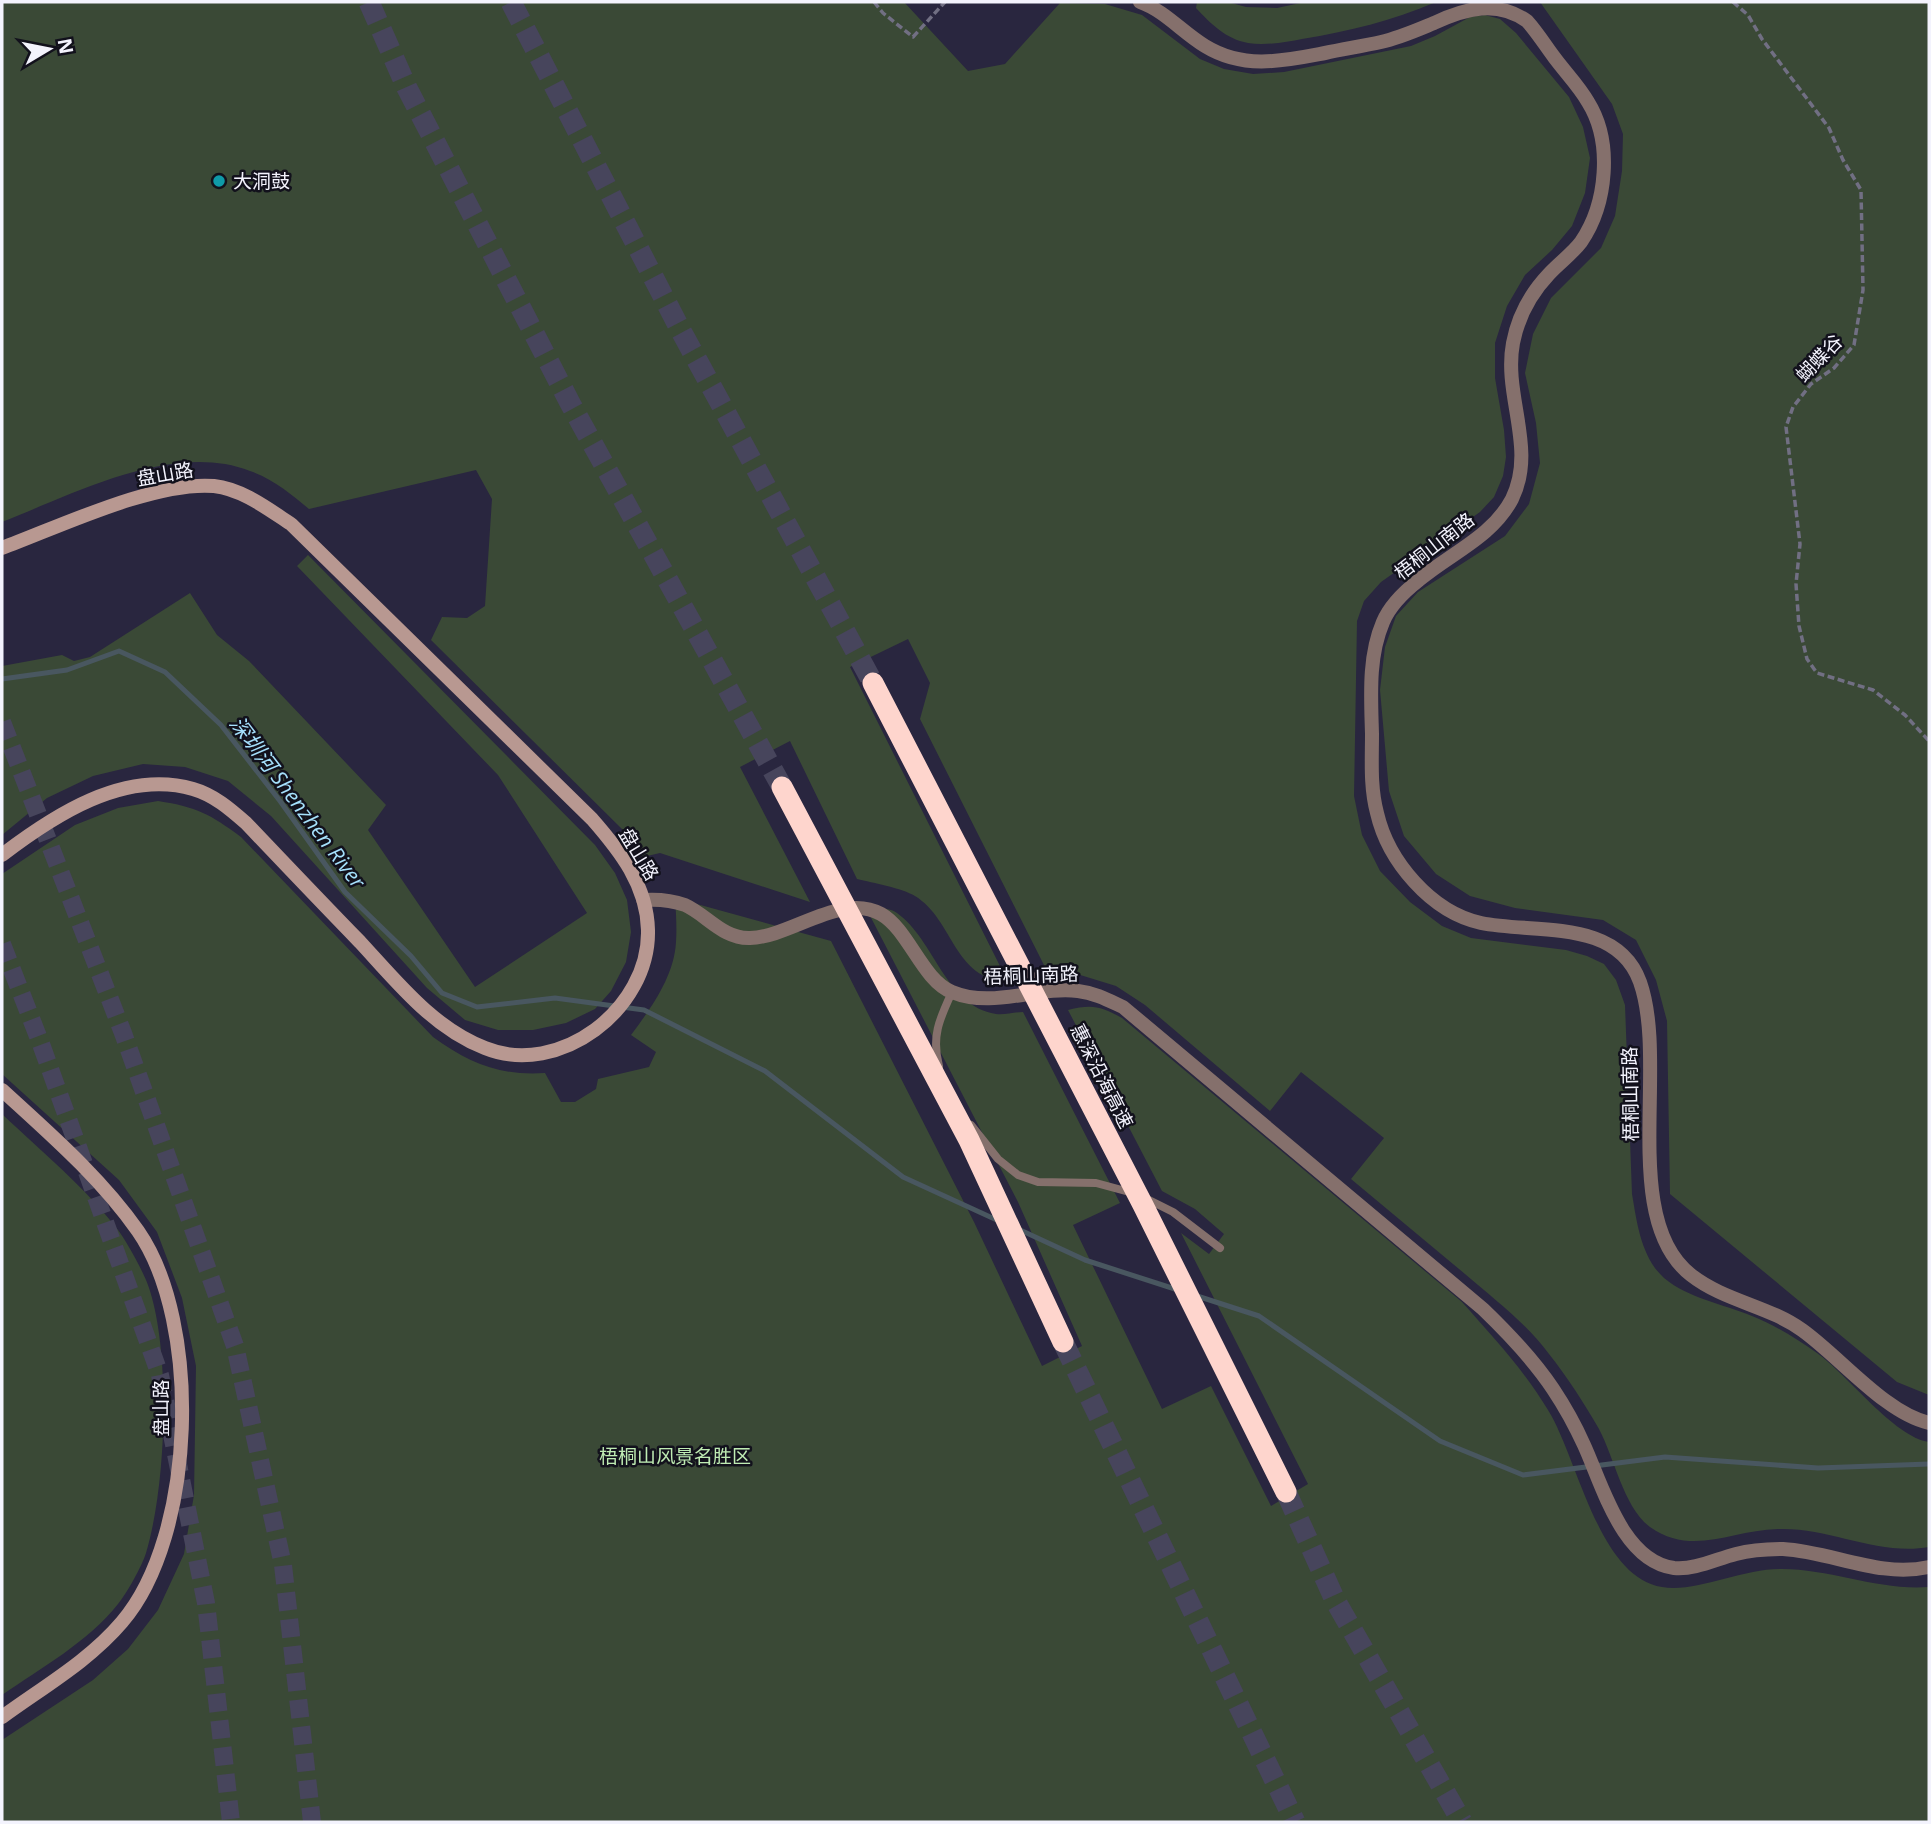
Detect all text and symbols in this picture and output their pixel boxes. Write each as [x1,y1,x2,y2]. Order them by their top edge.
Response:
north arrow [14,14,84,84]
text: N [52,36,80,56]
place label: 大洞鼓 [233,168,290,194]
marker: 大洞鼓 [211,173,227,189]
street label: 蝴蝶谷 [1790,328,1848,388]
street label: 盘山路 [135,456,195,492]
street label: 梧桐山南路 [1389,507,1479,585]
water label: 深圳河 Shenzhen River [224,710,372,894]
street label: 盘山路 [613,823,665,885]
street label: 梧桐山南路 [983,960,1079,990]
street label: 惠深沿海高速 [1065,1019,1139,1133]
street label: 梧桐山南路 [1616,1046,1644,1142]
street label: 盘山路 [148,1379,174,1437]
park label: 梧桐山风景名胜区 [599,1443,751,1469]

